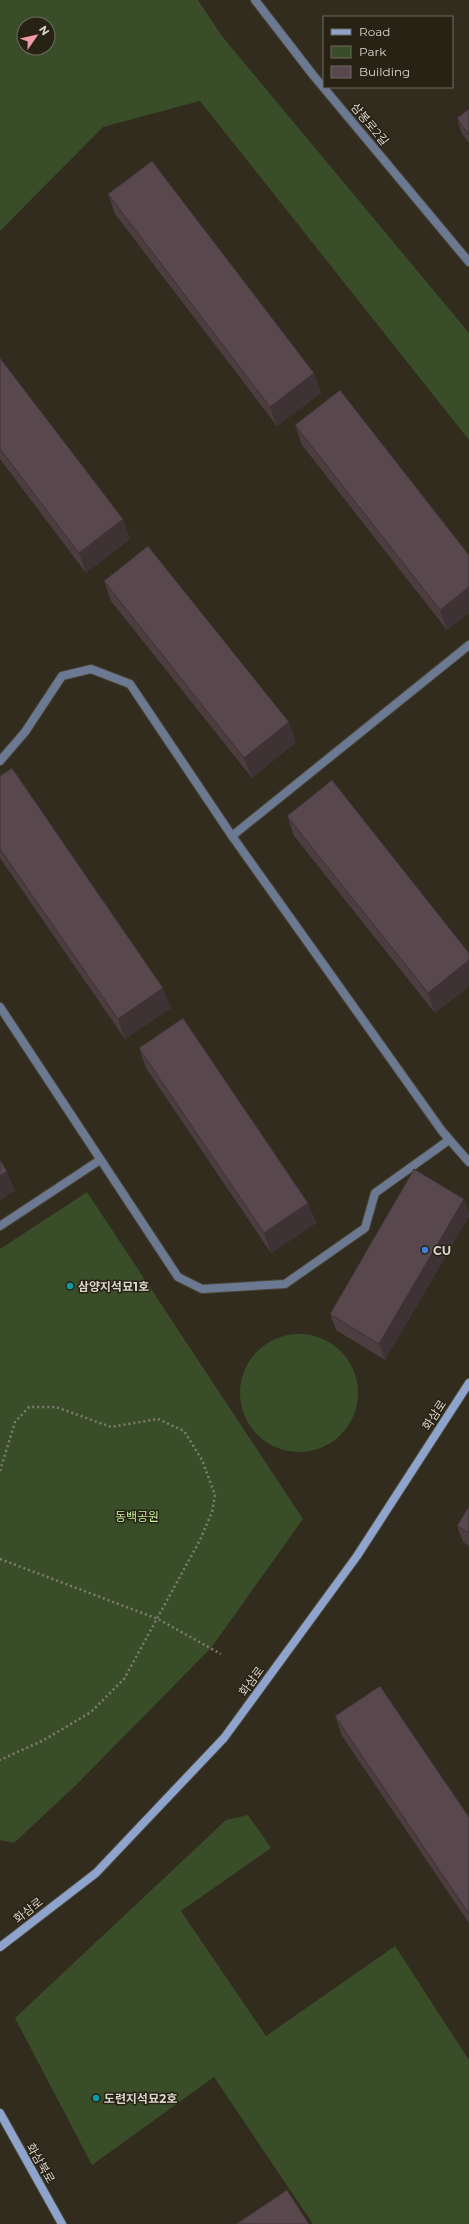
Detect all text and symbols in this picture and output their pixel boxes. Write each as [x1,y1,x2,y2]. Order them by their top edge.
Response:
north arrow [16,16,56,56]
legend [323,16,453,88]
text: N [36,23,53,38]
text: Road [359,24,390,39]
text: Park [359,44,387,59]
text: Building [359,64,410,79]
street label: 삼봉로2길 [348,100,392,148]
place label: CU [433,1243,451,1258]
marker: CU [420,1245,430,1255]
place label: 삼양지석묘1호 [78,1279,149,1294]
marker: 삼양지석묘1호 [65,1281,75,1291]
street label: 화삼로 [419,1397,449,1433]
park label: 동백공원 [115,1509,159,1524]
street label: 화삼로 [235,1663,267,1699]
street label: 화삼로 [10,1894,46,1926]
place label: 도련지석묘2호 [104,2091,177,2106]
marker: 도련지석묘2호 [91,2093,101,2103]
street label: 화삼북로 [23,2140,59,2186]

